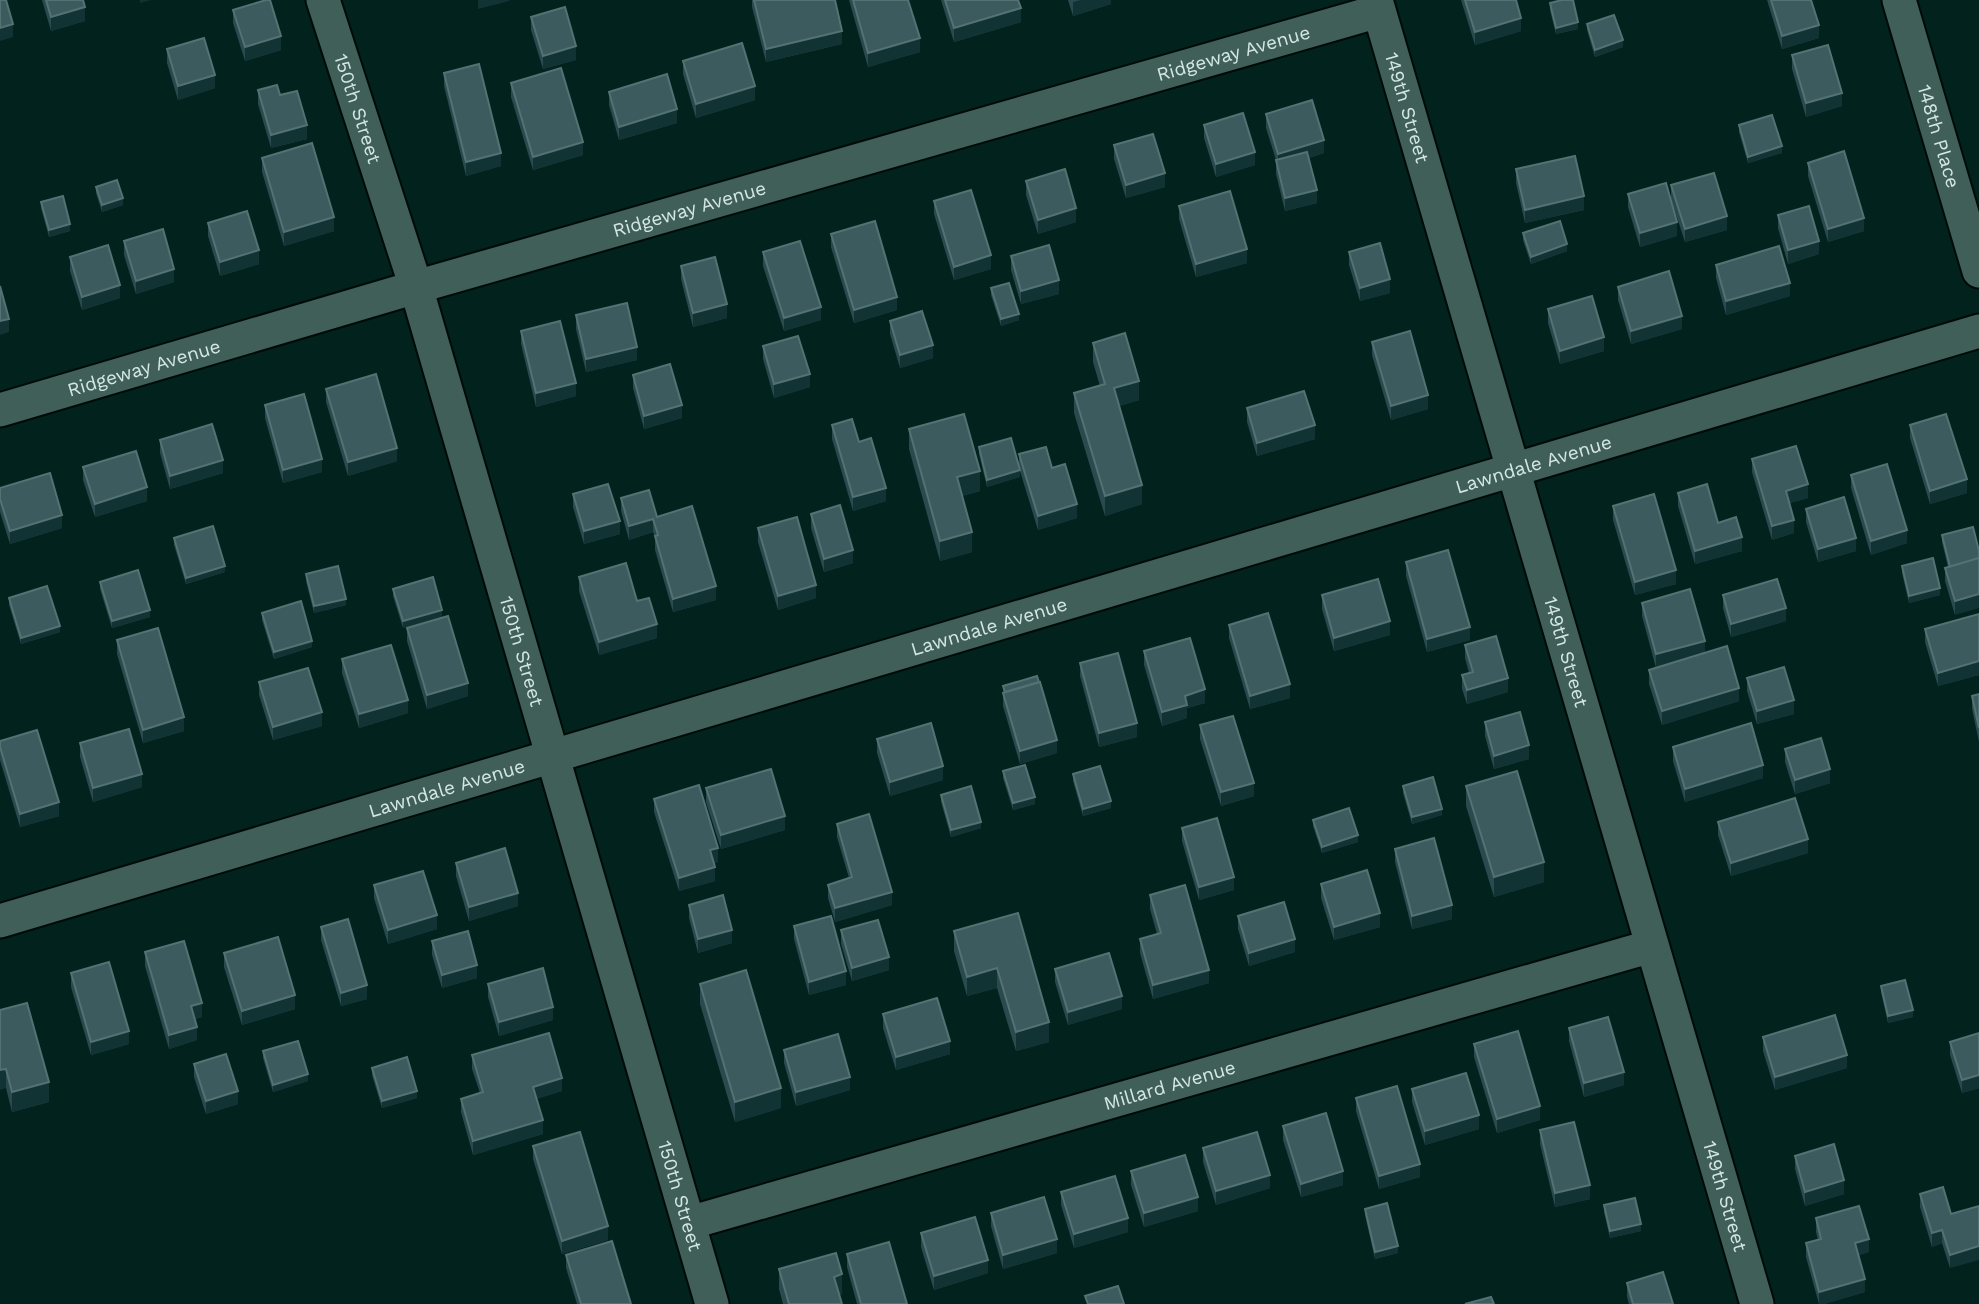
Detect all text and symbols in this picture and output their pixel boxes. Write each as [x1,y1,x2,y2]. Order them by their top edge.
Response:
street label: Ridgeway Avenue [1154,20,1313,86]
street label: 149th Street [1380,50,1434,166]
street label: 150th Street [329,51,386,166]
street label: 148th Place [1913,82,1965,191]
street label: Ridgeway Avenue [610,176,769,242]
street label: Ridgeway Avenue [65,334,223,401]
street label: Lawndale Avenue [1453,430,1614,499]
street label: Lawndale Avenue [908,592,1070,661]
street label: 150th Street [495,594,548,709]
street label: 149th Street [1539,594,1593,710]
street label: Lawndale Avenue [366,754,528,823]
street label: Millard Avenue [1101,1055,1238,1115]
street label: 150th Street [653,1138,707,1254]
street label: 149th Street [1698,1138,1752,1254]

